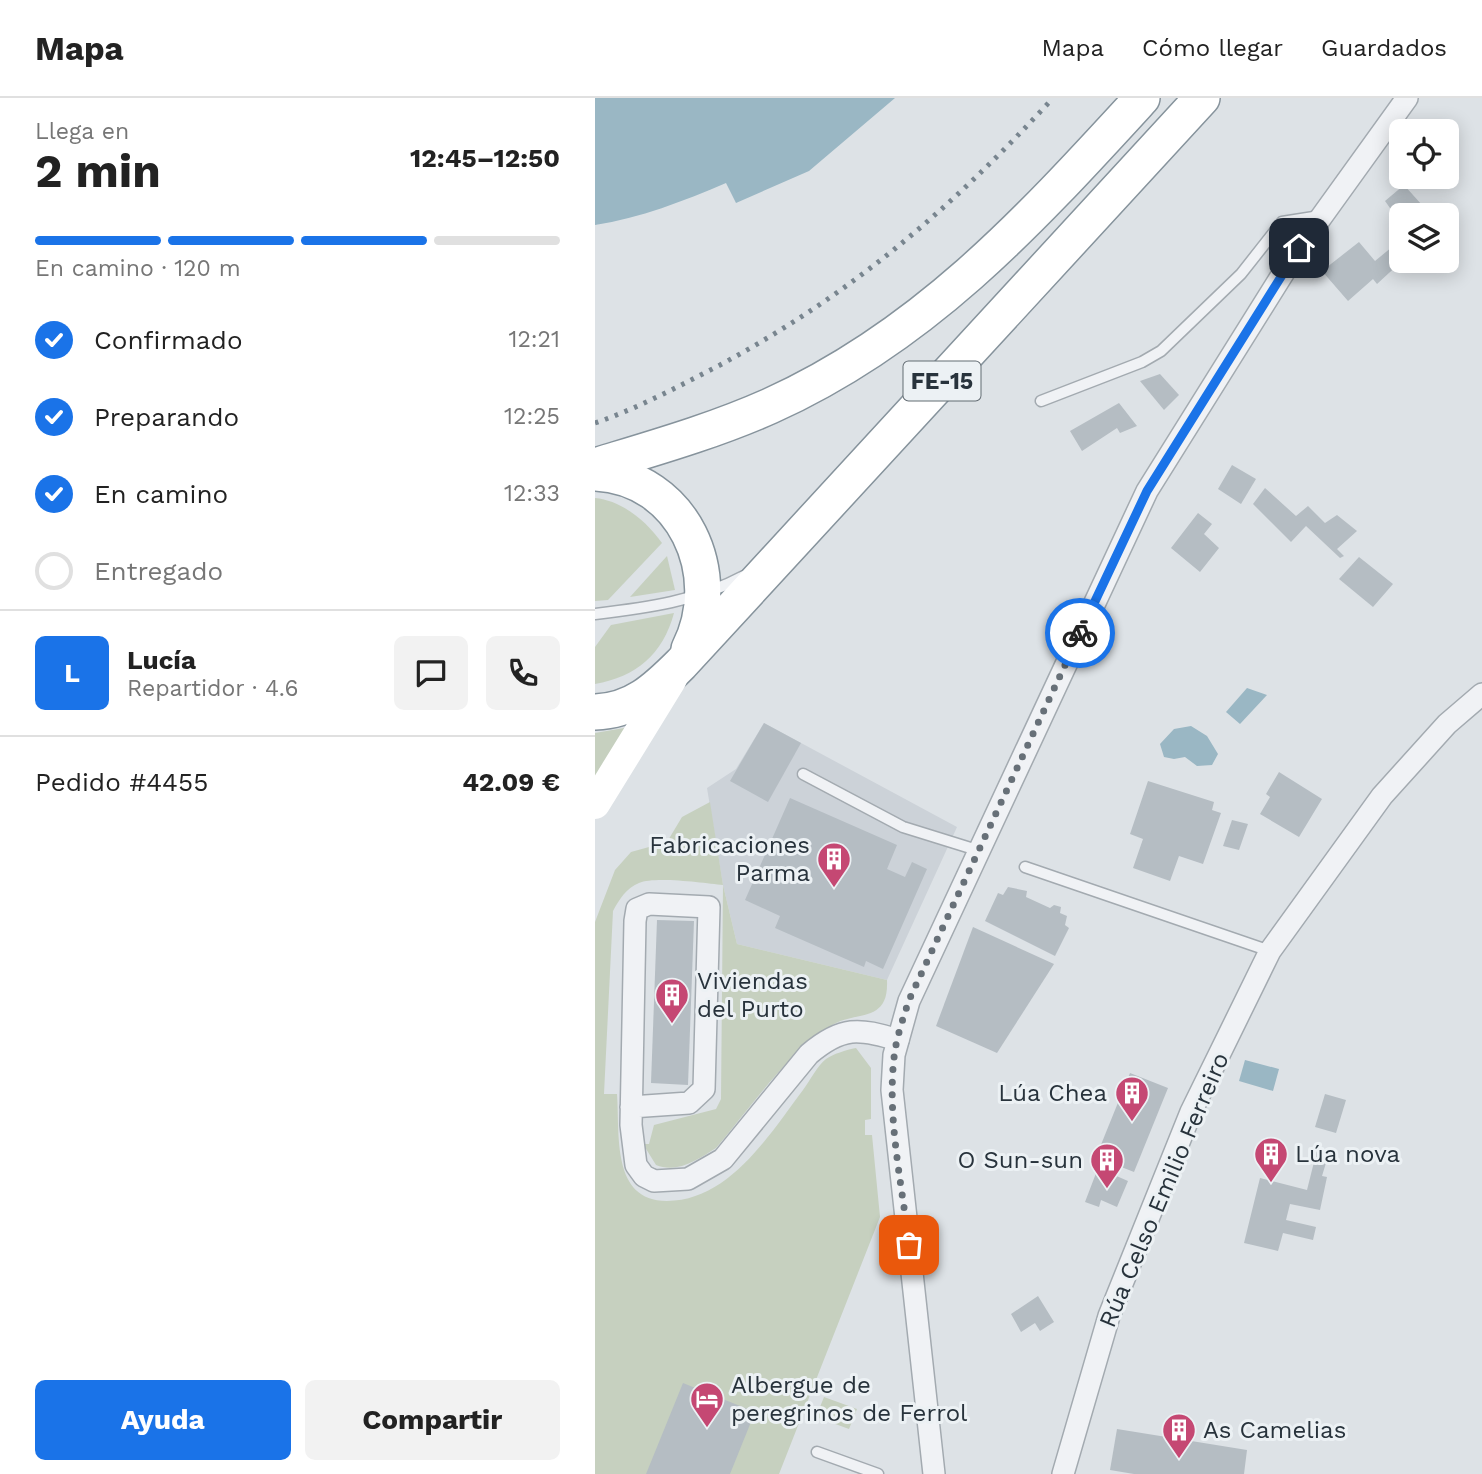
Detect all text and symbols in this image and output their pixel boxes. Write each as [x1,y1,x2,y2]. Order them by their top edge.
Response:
text: Mapa [35,29,124,68]
text: Mapa [1042,34,1104,62]
text: Cómo llegar [1142,34,1283,62]
text: Guardados [1321,34,1447,62]
text: Llega en [35,118,129,145]
map controls [1389,119,1459,273]
button: locate [1389,119,1459,189]
text: 12:45–12:50 [410,143,560,173]
text: 2 min [35,144,161,198]
button: layers [1389,203,1459,273]
pin [1269,218,1329,278]
icon: home [1280,229,1318,267]
text: En camino · 120 m [35,255,241,282]
icon: check [35,321,73,359]
text: Confirmado [94,325,243,355]
text: 12:21 [508,326,560,353]
road number: FE-15 [903,362,981,400]
icon: check [35,398,73,436]
text: Preparando [94,402,239,432]
text: 12:25 [504,403,560,430]
icon: check [35,475,73,513]
text: En camino [94,479,228,509]
text: 12:33 [504,480,560,507]
text: Entregado [94,556,223,586]
courier [1045,598,1115,668]
icon: bike [1061,614,1099,652]
button: chat [394,636,468,710]
button: phone [486,636,560,710]
text: Lucía [127,645,196,675]
text: L [64,658,80,688]
text: Repartidor · 4.6 [127,675,299,702]
text: Pedido #4455 [35,767,208,797]
text: 42.09 € [462,767,560,797]
place label: Fabricaciones Parma [649,831,810,887]
building icon: Fabricaciones Parma [815,840,853,889]
place label: Viviendas del Purto [697,967,808,1023]
building icon: Viviendas del Purto [653,976,691,1025]
street label: Rúa Celso Emilio Ferreiro [1093,1048,1235,1332]
building icon: Lúa Chea [1113,1074,1151,1123]
place label: Lúa Chea [998,1079,1107,1107]
building icon: Lúa nova [1252,1135,1290,1184]
place label: Lúa nova [1295,1140,1400,1168]
building icon: O Sun-sun [1088,1141,1126,1190]
place label: O Sun-sun [957,1146,1083,1174]
pin [879,1215,939,1275]
icon: bag [890,1226,928,1264]
place label: Albergue de peregrinos de Ferrol [731,1371,968,1427]
button: Ayuda [35,1380,291,1460]
button: Compartir [305,1380,560,1460]
hotel icon: Albergue de peregrinos de Ferrol [688,1380,726,1429]
building icon: As Camelias [1160,1411,1198,1460]
place label: As Camelias [1203,1416,1346,1444]

